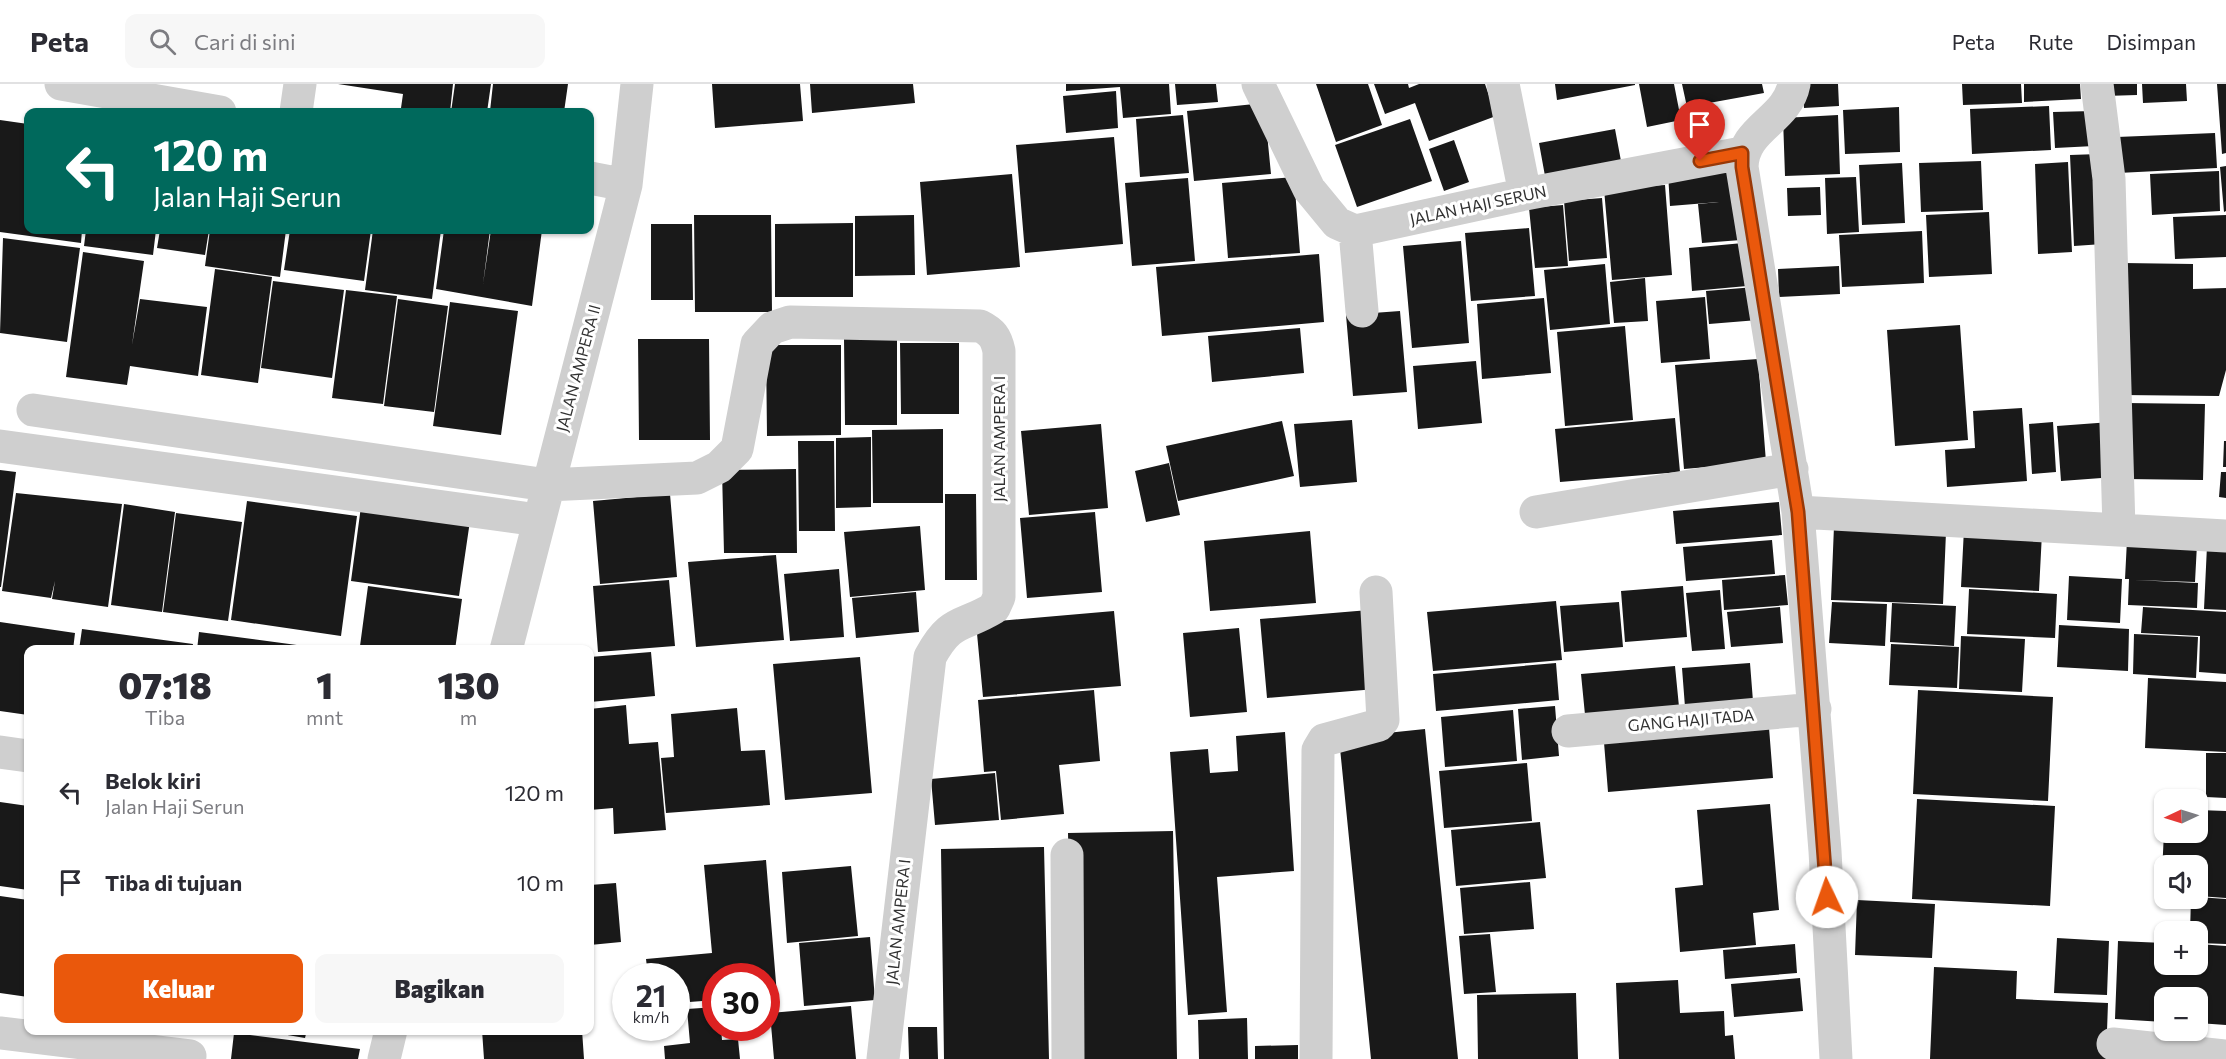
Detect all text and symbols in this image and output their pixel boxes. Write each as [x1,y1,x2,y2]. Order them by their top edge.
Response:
search box [125,14,545,68]
text: Peta [30,24,89,58]
icon: search [146,25,179,58]
text: Cari di sini [194,28,296,55]
text: Peta [1952,29,1995,54]
text: Rute [2028,29,2073,54]
text: Disimpan [2106,29,2196,54]
pin [1674,99,1725,161]
icon: arrive [1683,108,1716,141]
text: 120 m [153,128,268,180]
icon: left [54,132,132,210]
text: Jalan Haji Serun [153,180,341,213]
street label: JALAN HAJI SERUN [1408,181,1548,228]
street label: JALAN AMPERA II [551,302,604,433]
street label: JALAN AMPERA I [989,376,1008,502]
text: 07:18 [118,662,212,706]
text: 1 [316,662,333,706]
text: 130 [437,662,500,706]
street label: GANG HAJI TADA [1627,704,1755,735]
text: Tiba [145,705,185,729]
text: mnt [306,705,343,729]
text: m [460,705,477,729]
text: Belok kiri [105,767,201,794]
icon: left [54,776,87,809]
text: 120 m [505,779,564,806]
north arrow [2154,789,2208,843]
map controls [2154,789,2208,1041]
text: Jalan Haji Serun [105,794,245,818]
button: sound [2154,855,2208,909]
street label: JALAN AMPERA I [881,858,914,986]
position arrow [1795,865,1859,929]
icon: arrive [54,866,87,899]
text: Tiba di tujuan [105,869,242,896]
text: 10 m [517,869,564,896]
button: + [2154,921,2208,975]
button: Keluar [54,954,303,1023]
button: Bagikan [315,954,564,1023]
speed limit sign: 30 [702,963,780,1041]
text: 21 [636,976,666,1013]
button: − [2154,987,2208,1041]
text: km/h [633,1008,669,1026]

